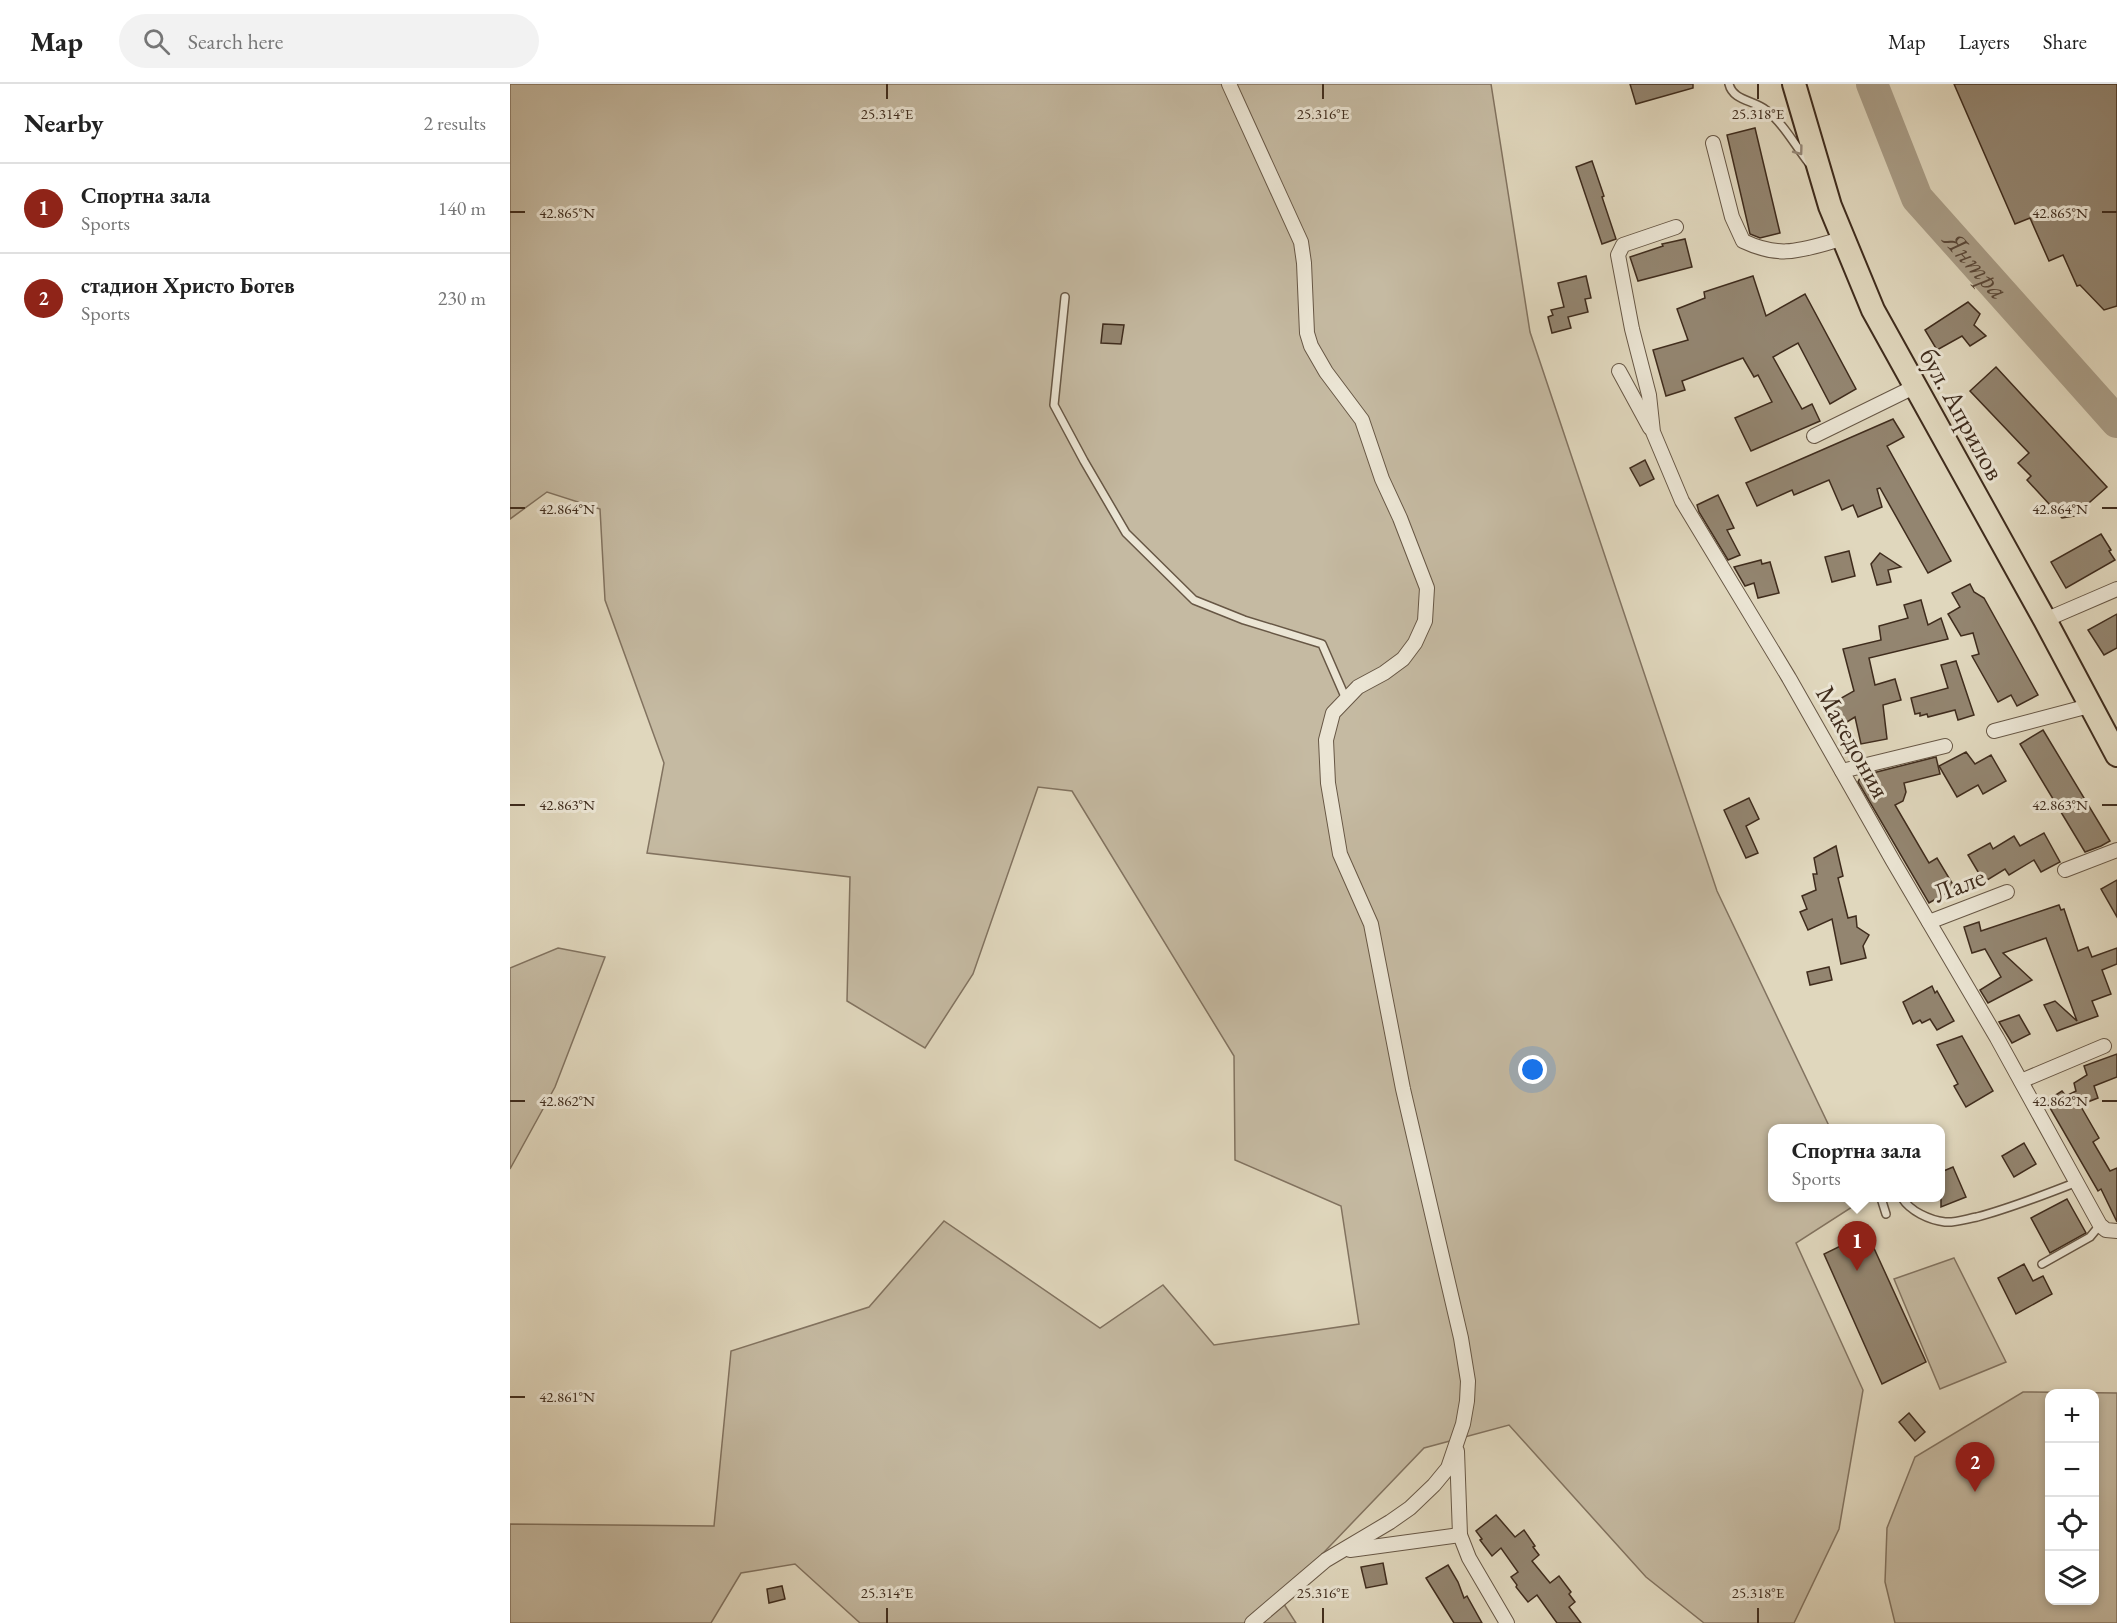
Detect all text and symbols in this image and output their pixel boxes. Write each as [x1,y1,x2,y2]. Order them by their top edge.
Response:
search box [119,14,539,68]
text: Map [30,23,83,59]
icon: search [140,25,173,58]
text: Search here [188,27,283,56]
text: Map [1888,28,1926,55]
text: Layers [1959,28,2010,55]
text: Share [2043,28,2087,55]
text: 25.314°E [861,104,914,123]
text: 25.316°E [1297,104,1350,123]
text: 25.318°E [1732,104,1785,123]
text: Nearby [24,106,104,140]
text: 2 results [423,110,486,136]
one-way arrow [1792,144,1803,155]
text: Спортна зала [81,181,210,210]
text: 1 [38,195,49,221]
text: 140 m [438,195,486,221]
text: 42.865°N [539,203,595,222]
text: 42.865°N [2032,203,2088,222]
text: Sports [81,210,130,236]
water label: Янтра [1935,221,2017,307]
text: стадион Христо Ботев [81,271,295,300]
text: 2 [38,285,49,311]
text: 230 m [438,285,486,311]
text: Sports [81,300,130,326]
street label: бул. Априлов [1912,341,2013,486]
text: 42.864°N [539,499,595,518]
text: 42.864°N [2032,499,2088,518]
street label: Македония [1808,679,1899,804]
text: 42.863°N [539,795,595,814]
text: 42.863°N [2032,795,2088,814]
street label: Лале [1928,859,1990,910]
your location [1518,1055,1547,1084]
text: 42.862°N [539,1091,595,1110]
text: 42.862°N [2032,1091,2088,1110]
popup [1768,1124,1945,1202]
text: Спортна зала [1792,1136,1921,1165]
text: Sports [1792,1165,1841,1191]
pin: 1 [1838,1222,1876,1271]
text: 42.861°N [539,1387,595,1406]
map controls [2045,1389,2099,1605]
button: + [2045,1389,2099,1443]
pin: 2 [1956,1442,1994,1492]
button: − [2045,1443,2099,1497]
button: locate [2045,1497,2099,1551]
button: layers [2045,1551,2099,1605]
text: 25.314°E [861,1583,914,1602]
text: 25.316°E [1297,1583,1350,1602]
text: 25.318°E [1732,1583,1785,1602]

